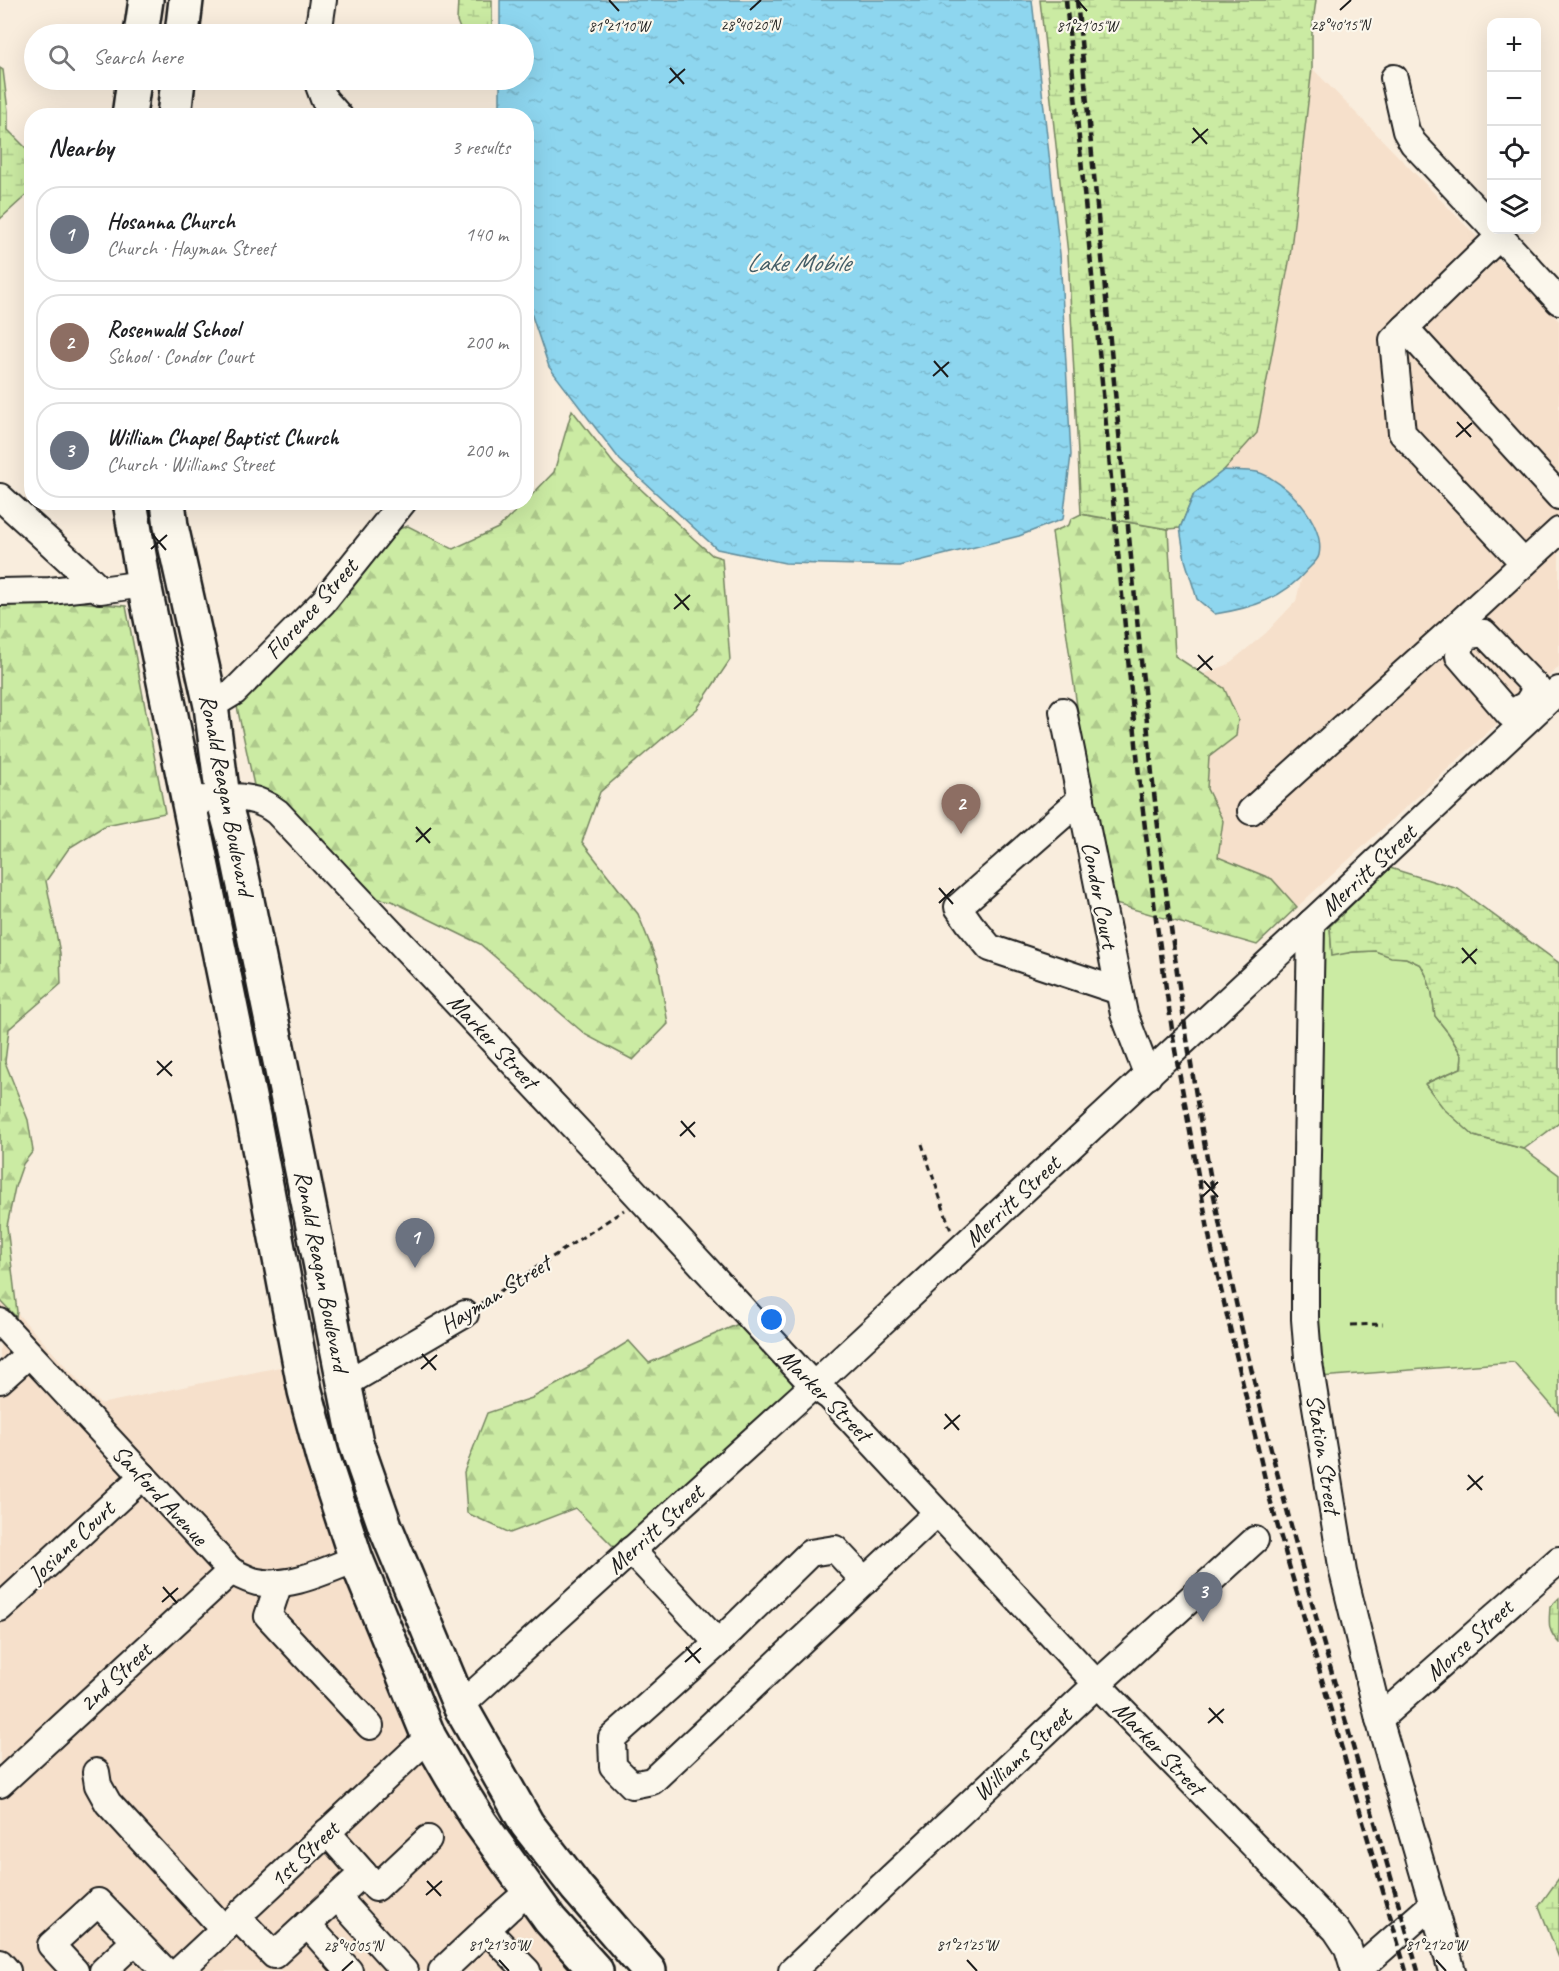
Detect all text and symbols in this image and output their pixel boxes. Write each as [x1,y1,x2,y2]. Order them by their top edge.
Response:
text: 28°40'20"N [720,16,783,35]
text: 28°40'15"N [1310,16,1373,35]
text: 81°21'10"W [589,17,653,36]
text: 81°21'05"W [1057,17,1121,36]
map controls [1487,18,1541,234]
button: + [1487,18,1541,72]
search box [24,24,534,90]
icon: search [45,41,78,74]
text: Search here [93,43,183,71]
button: − [1487,72,1541,126]
button: locate [1487,126,1541,180]
text: Nearby [48,131,113,164]
text: 3 results [451,135,510,160]
button: layers [1487,180,1541,234]
text: Hosanna Church [107,208,235,236]
text: 1 [65,222,74,247]
text: 140 m [465,222,508,247]
text: Church · Hayman Street [107,236,275,261]
water label: Lake Mobile [746,246,853,279]
text: Rosenwald School [107,316,240,344]
text: 2 [65,330,74,355]
text: 200 m [465,330,508,355]
text: School · Condor Court [107,344,254,369]
text: William Chapel Baptist Church [107,424,339,452]
text: 3 [65,438,74,463]
text: 200 m [465,438,508,463]
text: Church · Williams Street [107,452,274,477]
street label: Florence Street [258,551,365,666]
street label: Ronald Reagan Boulevard [193,692,262,902]
pin: 2 [942,784,980,834]
street label: Merritt Street [1314,817,1424,922]
street label: Condor Court [1075,839,1125,953]
street label: Marker Street [441,987,547,1097]
street label: Merritt Street [958,1148,1068,1253]
street label: Ronald Reagan Boulevard [288,1168,357,1378]
pin: 1 [396,1218,434,1268]
street label: Hayman Street [434,1247,558,1340]
your location [757,1305,786,1334]
street label: Marker Street [772,1342,880,1450]
street label: Station Street [1300,1392,1349,1519]
street label: Sanford Avenue [106,1438,216,1553]
street label: Merritt Street [600,1476,711,1580]
street label: Josiane Court [21,1493,122,1590]
pin: 3 [1184,1572,1222,1622]
street label: Morse Street [1419,1591,1521,1687]
street label: 2nd Street [72,1634,159,1718]
street label: Marker Street [1107,1695,1213,1804]
street label: Williams Street [966,1699,1079,1807]
street label: 1st Street [263,1813,347,1894]
text: 81°21'30"W [469,1936,533,1955]
text: 81°21'25"W [937,1936,1001,1955]
text: 81°21'20"W [1406,1936,1470,1955]
text: 28°40'05"N [323,1937,386,1956]

